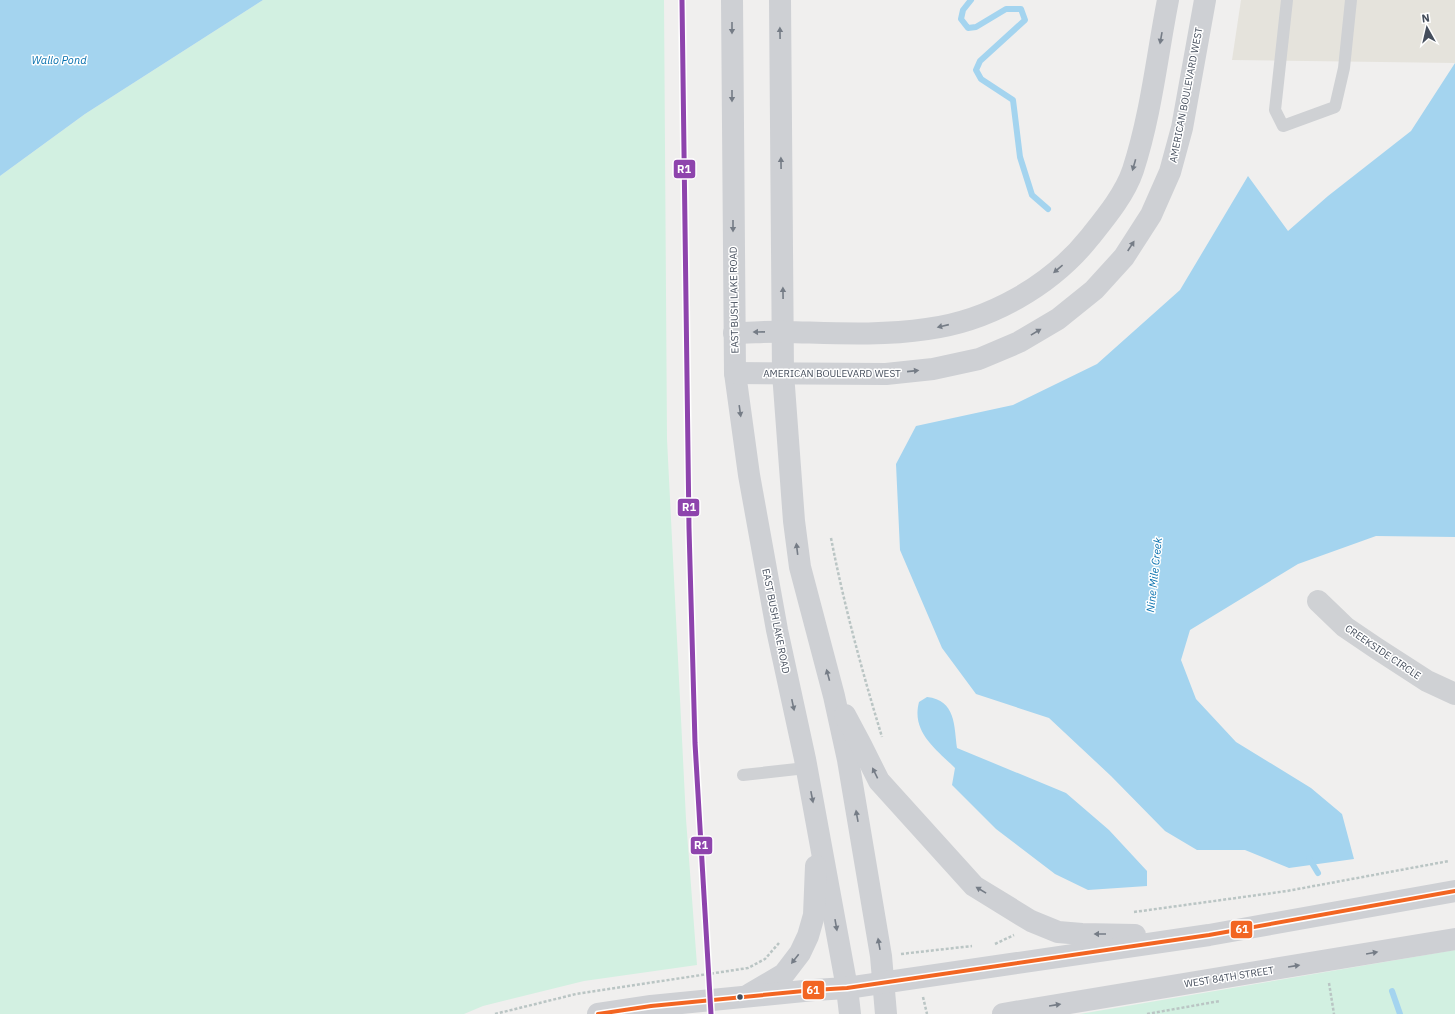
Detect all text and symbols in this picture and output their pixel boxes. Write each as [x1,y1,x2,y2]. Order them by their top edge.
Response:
north arrow [1407,8,1447,48]
text: N [1421,11,1431,26]
one-way arrow [729,22,735,35]
one-way arrow [777,26,783,39]
street label: AMERICAN BOULEVARD WEST [1166,26,1206,164]
one-way arrow [1157,32,1163,44]
water label: Wallo Pond [31,53,87,67]
one-way arrow [729,90,735,103]
one-way arrow [778,157,785,169]
line badge: R1 [673,159,696,179]
one-way arrow [1131,160,1137,172]
text: R1 [677,162,691,176]
one-way arrow [730,220,736,233]
one-way arrow [1127,241,1135,251]
street label: EAST BUSH LAKE ROAD [727,246,741,354]
one-way arrow [1053,264,1063,274]
one-way arrow [780,286,786,299]
one-way arrow [937,323,949,329]
one-way arrow [753,329,765,336]
one-way arrow [1030,329,1042,336]
street label: AMERICAN BOULEVARD WEST [763,367,901,380]
one-way arrow [907,368,919,375]
one-way arrow [737,405,743,418]
line badge: R1 [677,498,700,517]
text: R1 [682,500,696,514]
water label: Nine Mile Creek [1143,537,1165,613]
one-way arrow [794,543,800,555]
street label: EAST BUSH LAKE ROAD [759,567,793,675]
street label: CREEKSIDE CIRCLE [1343,622,1424,682]
one-way arrow [825,668,831,680]
one-way arrow [790,698,796,711]
one-way arrow [872,768,878,779]
one-way arrow [809,791,815,803]
one-way arrow [854,810,860,822]
line badge: R1 [690,836,713,855]
text: R1 [694,838,708,852]
one-way arrow [975,887,987,894]
one-way arrow [833,919,839,931]
line badge: 61 [1230,920,1253,939]
text: 61 [1235,922,1249,936]
one-way arrow [1094,931,1106,938]
one-way arrow [876,938,882,950]
one-way arrow [1366,950,1378,956]
one-way arrow [791,954,799,965]
street label: WEST 84TH STREET [1183,963,1275,991]
one-way arrow [1288,963,1300,969]
line badge: 61 [802,980,825,1000]
text: 61 [806,983,820,997]
unlabelled marker [735,992,745,1002]
one-way arrow [1049,1002,1061,1008]

